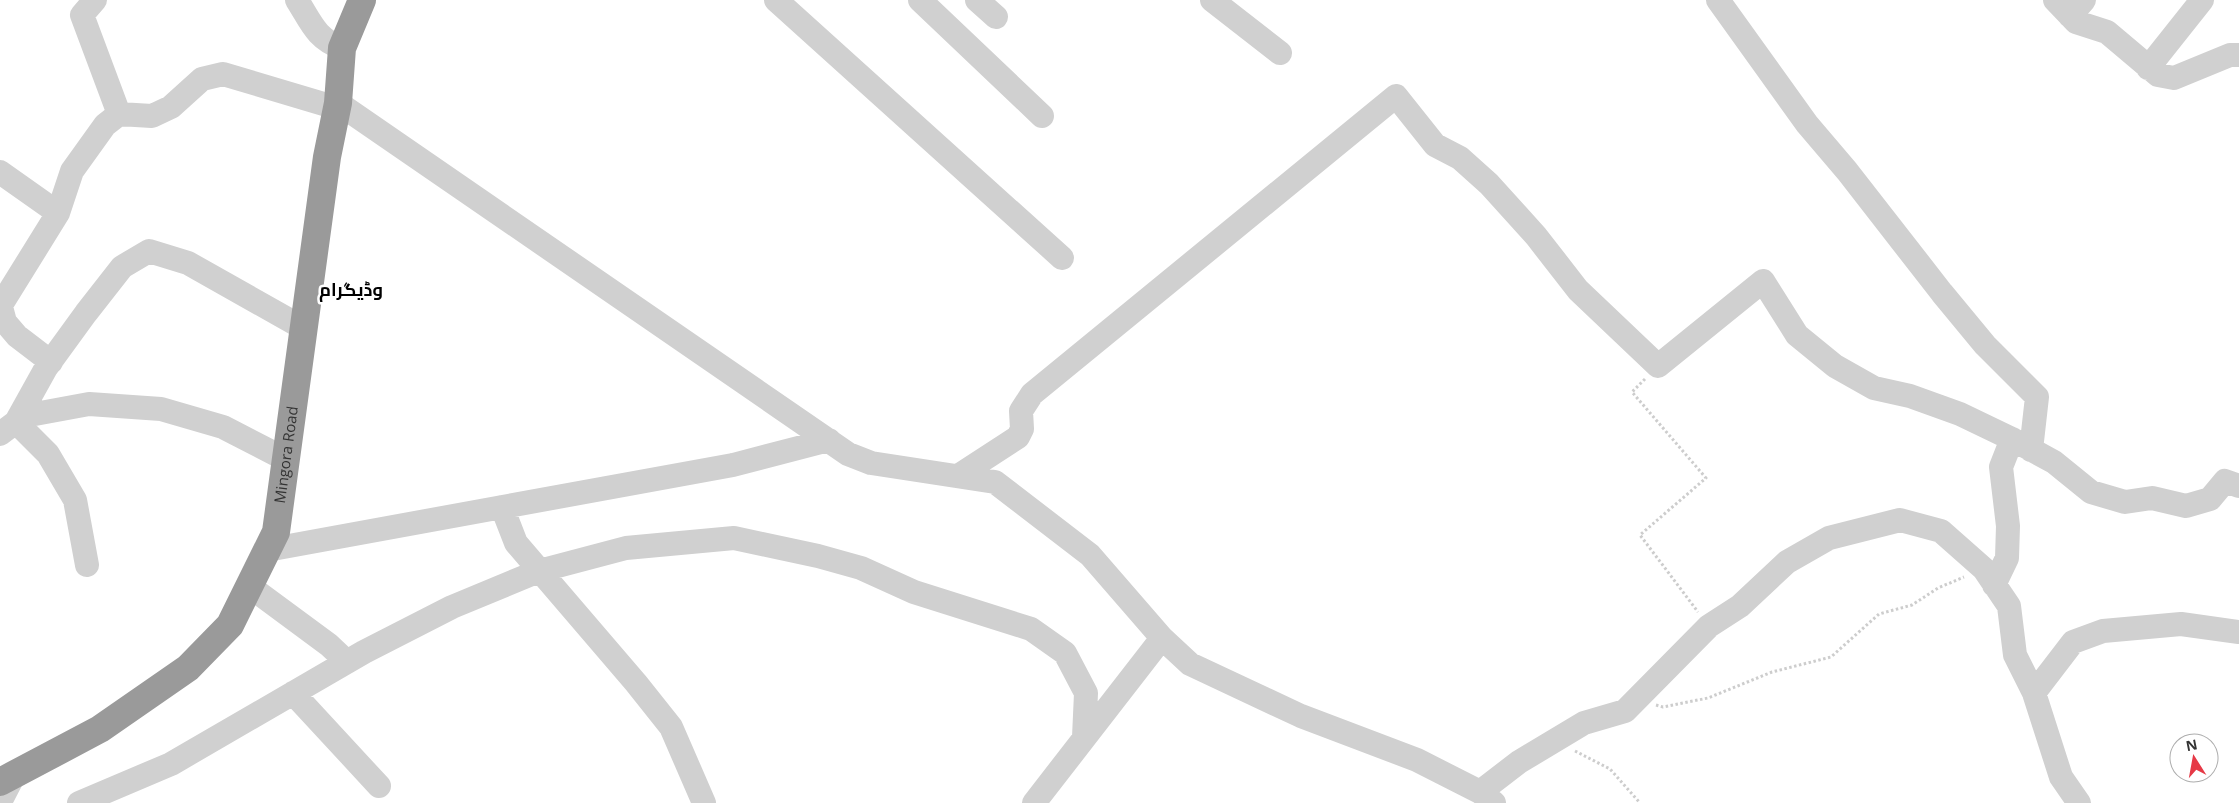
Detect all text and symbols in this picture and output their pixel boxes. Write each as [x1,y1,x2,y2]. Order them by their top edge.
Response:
district label: وڈیگرام [319,277,383,302]
street label: Mingora Road [269,405,302,505]
north arrow [2169,733,2219,783]
text: N [2184,734,2199,755]

